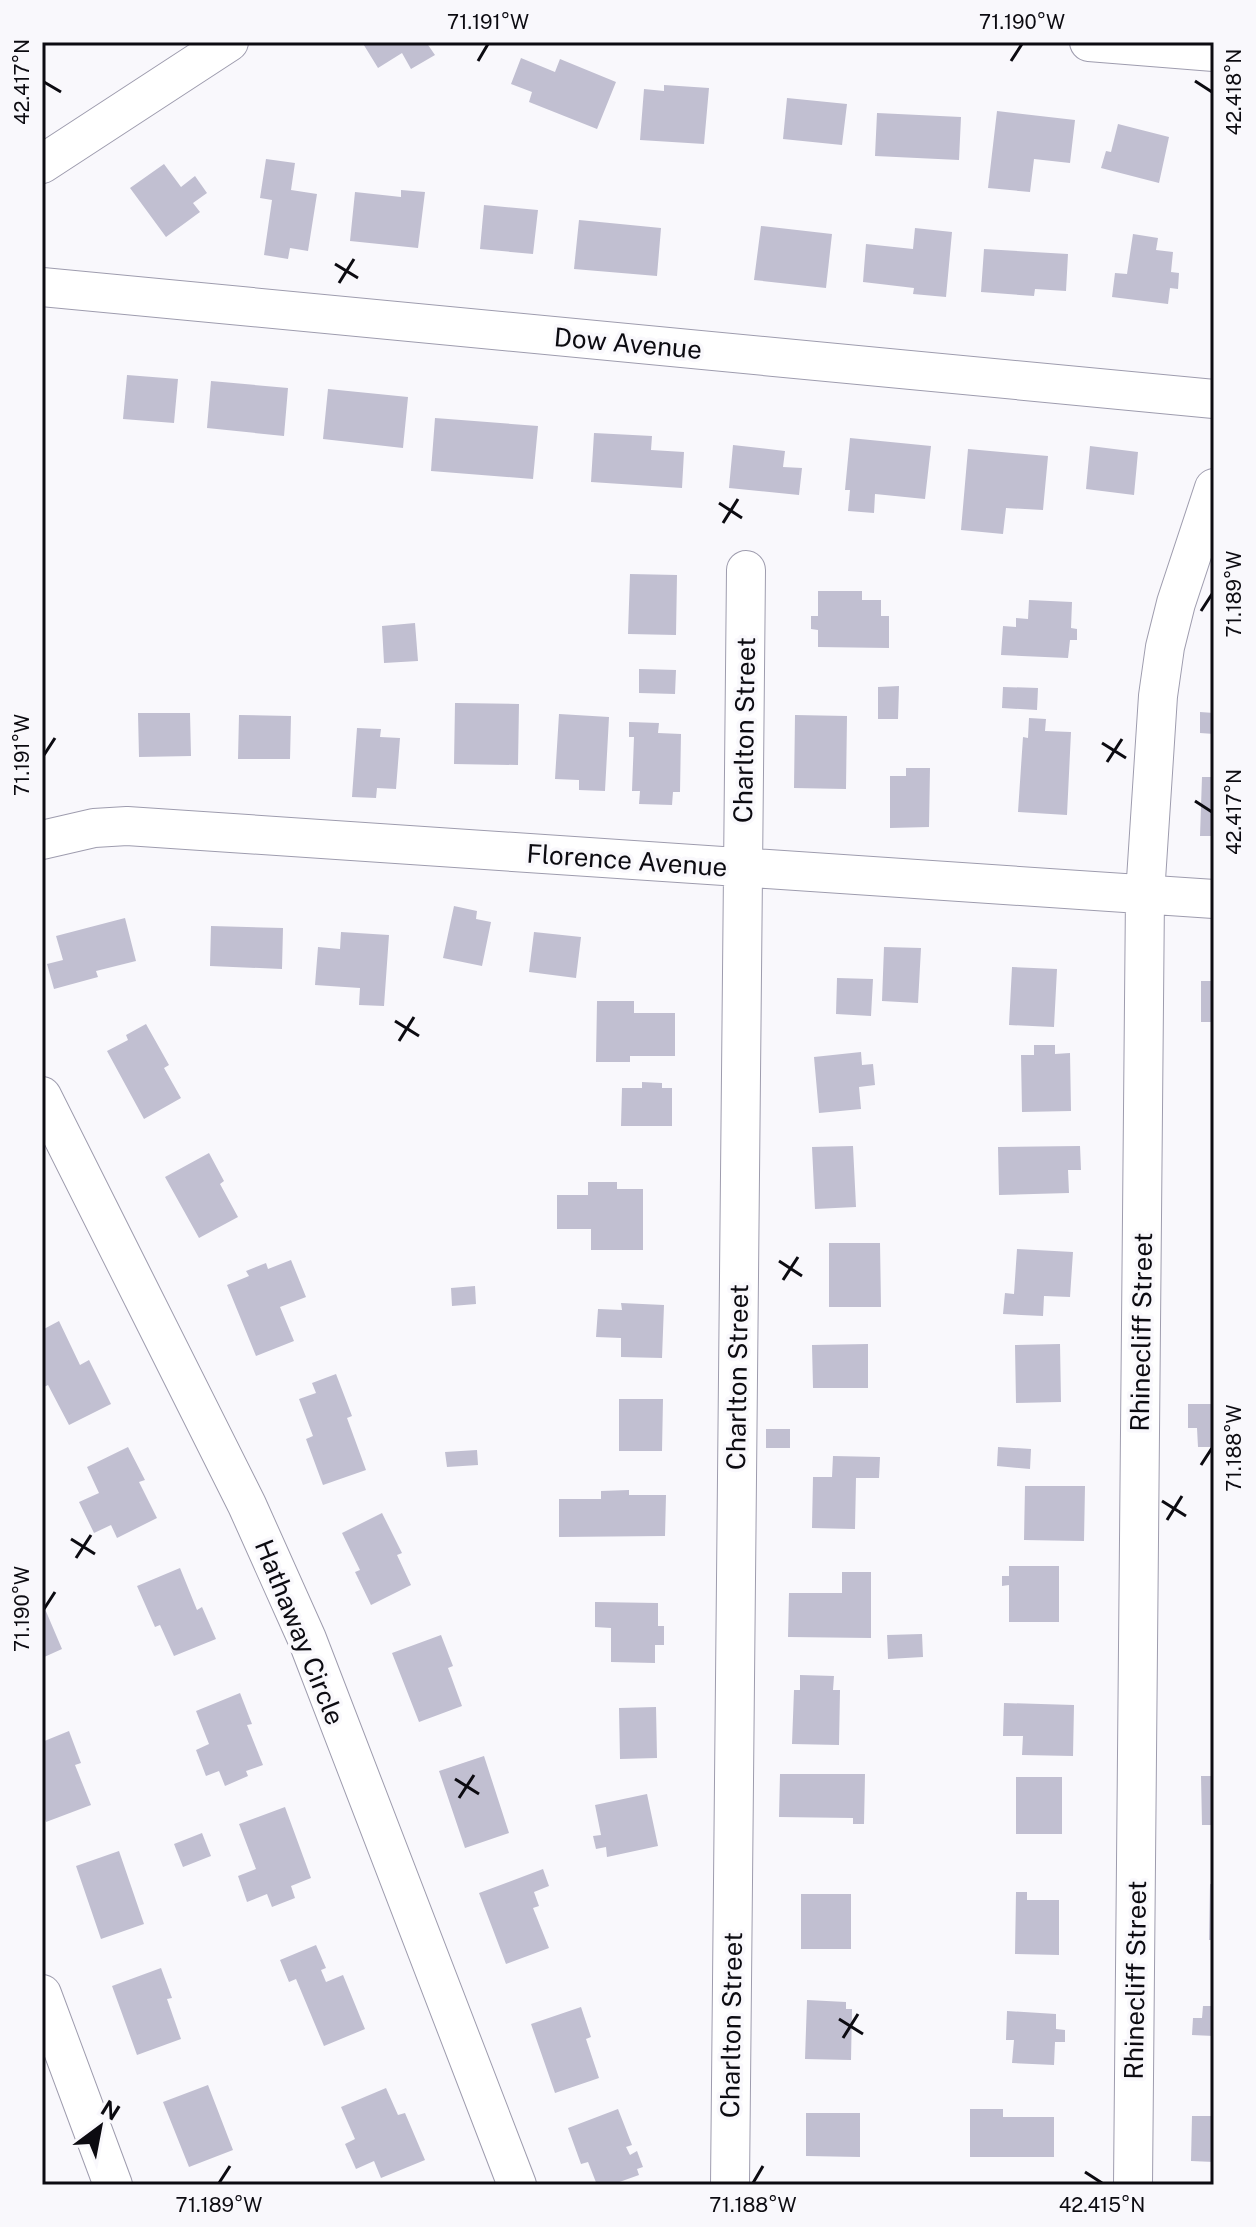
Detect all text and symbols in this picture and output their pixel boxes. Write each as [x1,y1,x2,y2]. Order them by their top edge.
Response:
text: 71.191°W [447,10,529,34]
text: 71.190°W [979,10,1065,34]
text: 42.417°N [10,39,34,125]
text: 42.418°N [1222,49,1246,135]
street label: Dow Avenue [553,321,703,365]
text: 71.189°W [1222,551,1246,637]
street label: Charlton Street [727,637,761,823]
text: 71.191°W [10,714,34,796]
text: 42.417°N [1222,769,1246,855]
street label: Florence Avenue [526,838,728,882]
street label: Rhinecliff Street [1124,1232,1158,1432]
street label: Charlton Street [720,1284,754,1470]
text: 71.188°W [1222,1404,1246,1492]
street label: Hathaway Circle [249,1535,351,1729]
text: 71.190°W [10,1566,34,1652]
street label: Rhinecliff Street [1118,1880,1152,2080]
street label: Charlton Street [714,1932,748,2118]
north arrow [60,2087,140,2167]
text: N [96,2094,125,2126]
text: 71.189°W [176,2193,262,2217]
text: 71.188°W [709,2193,797,2217]
text: 42.415°N [1059,2193,1145,2217]

